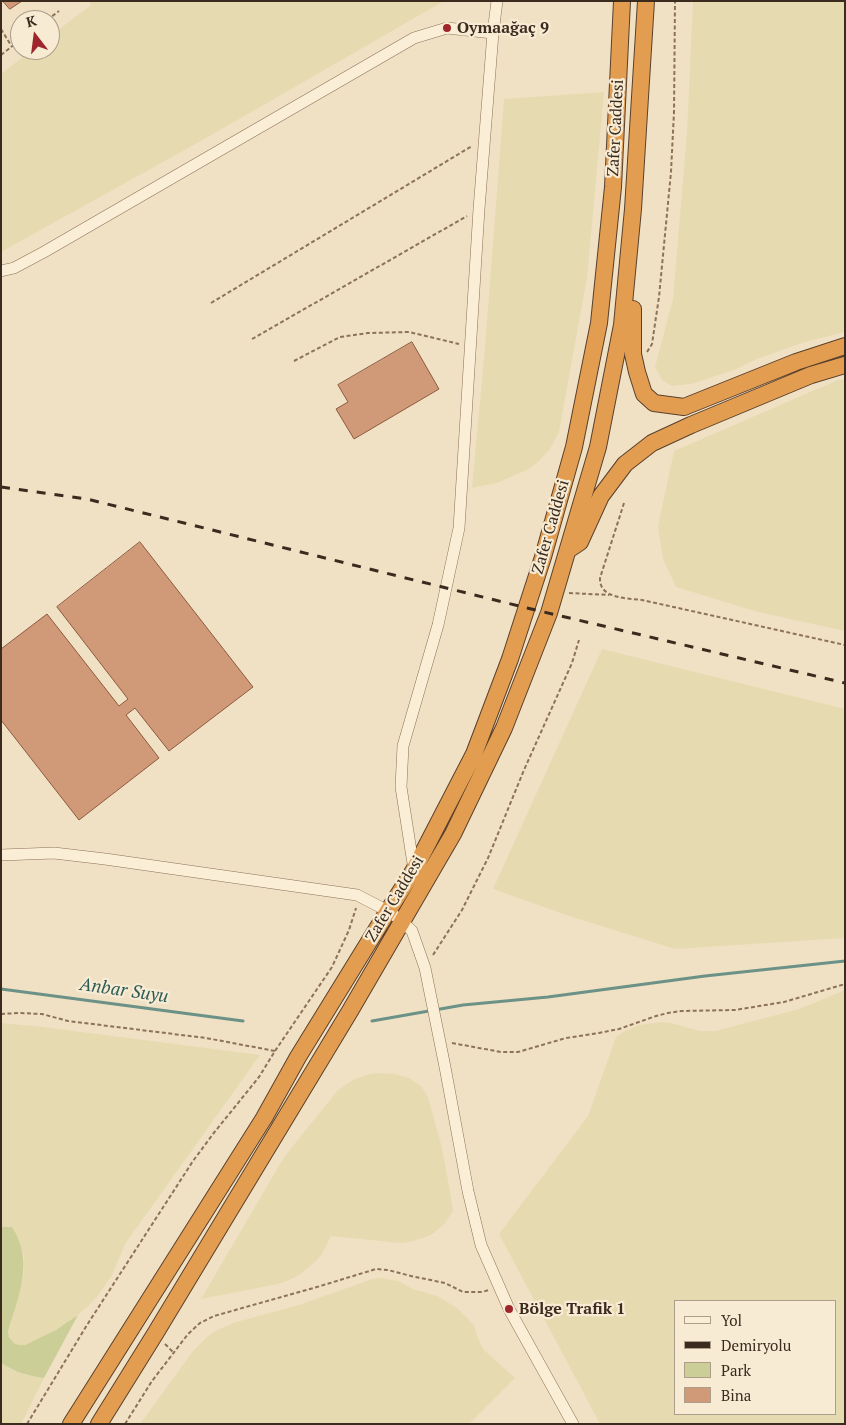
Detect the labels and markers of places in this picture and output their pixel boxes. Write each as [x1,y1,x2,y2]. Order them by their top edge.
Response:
place label: Oymaağaç 9 [457,18,549,38]
marker: Oymaağaç 9 [441,22,453,34]
place label: Bölge Trafik 1 [519,1299,625,1319]
marker: Bölge Trafik 1 [503,1303,515,1315]

